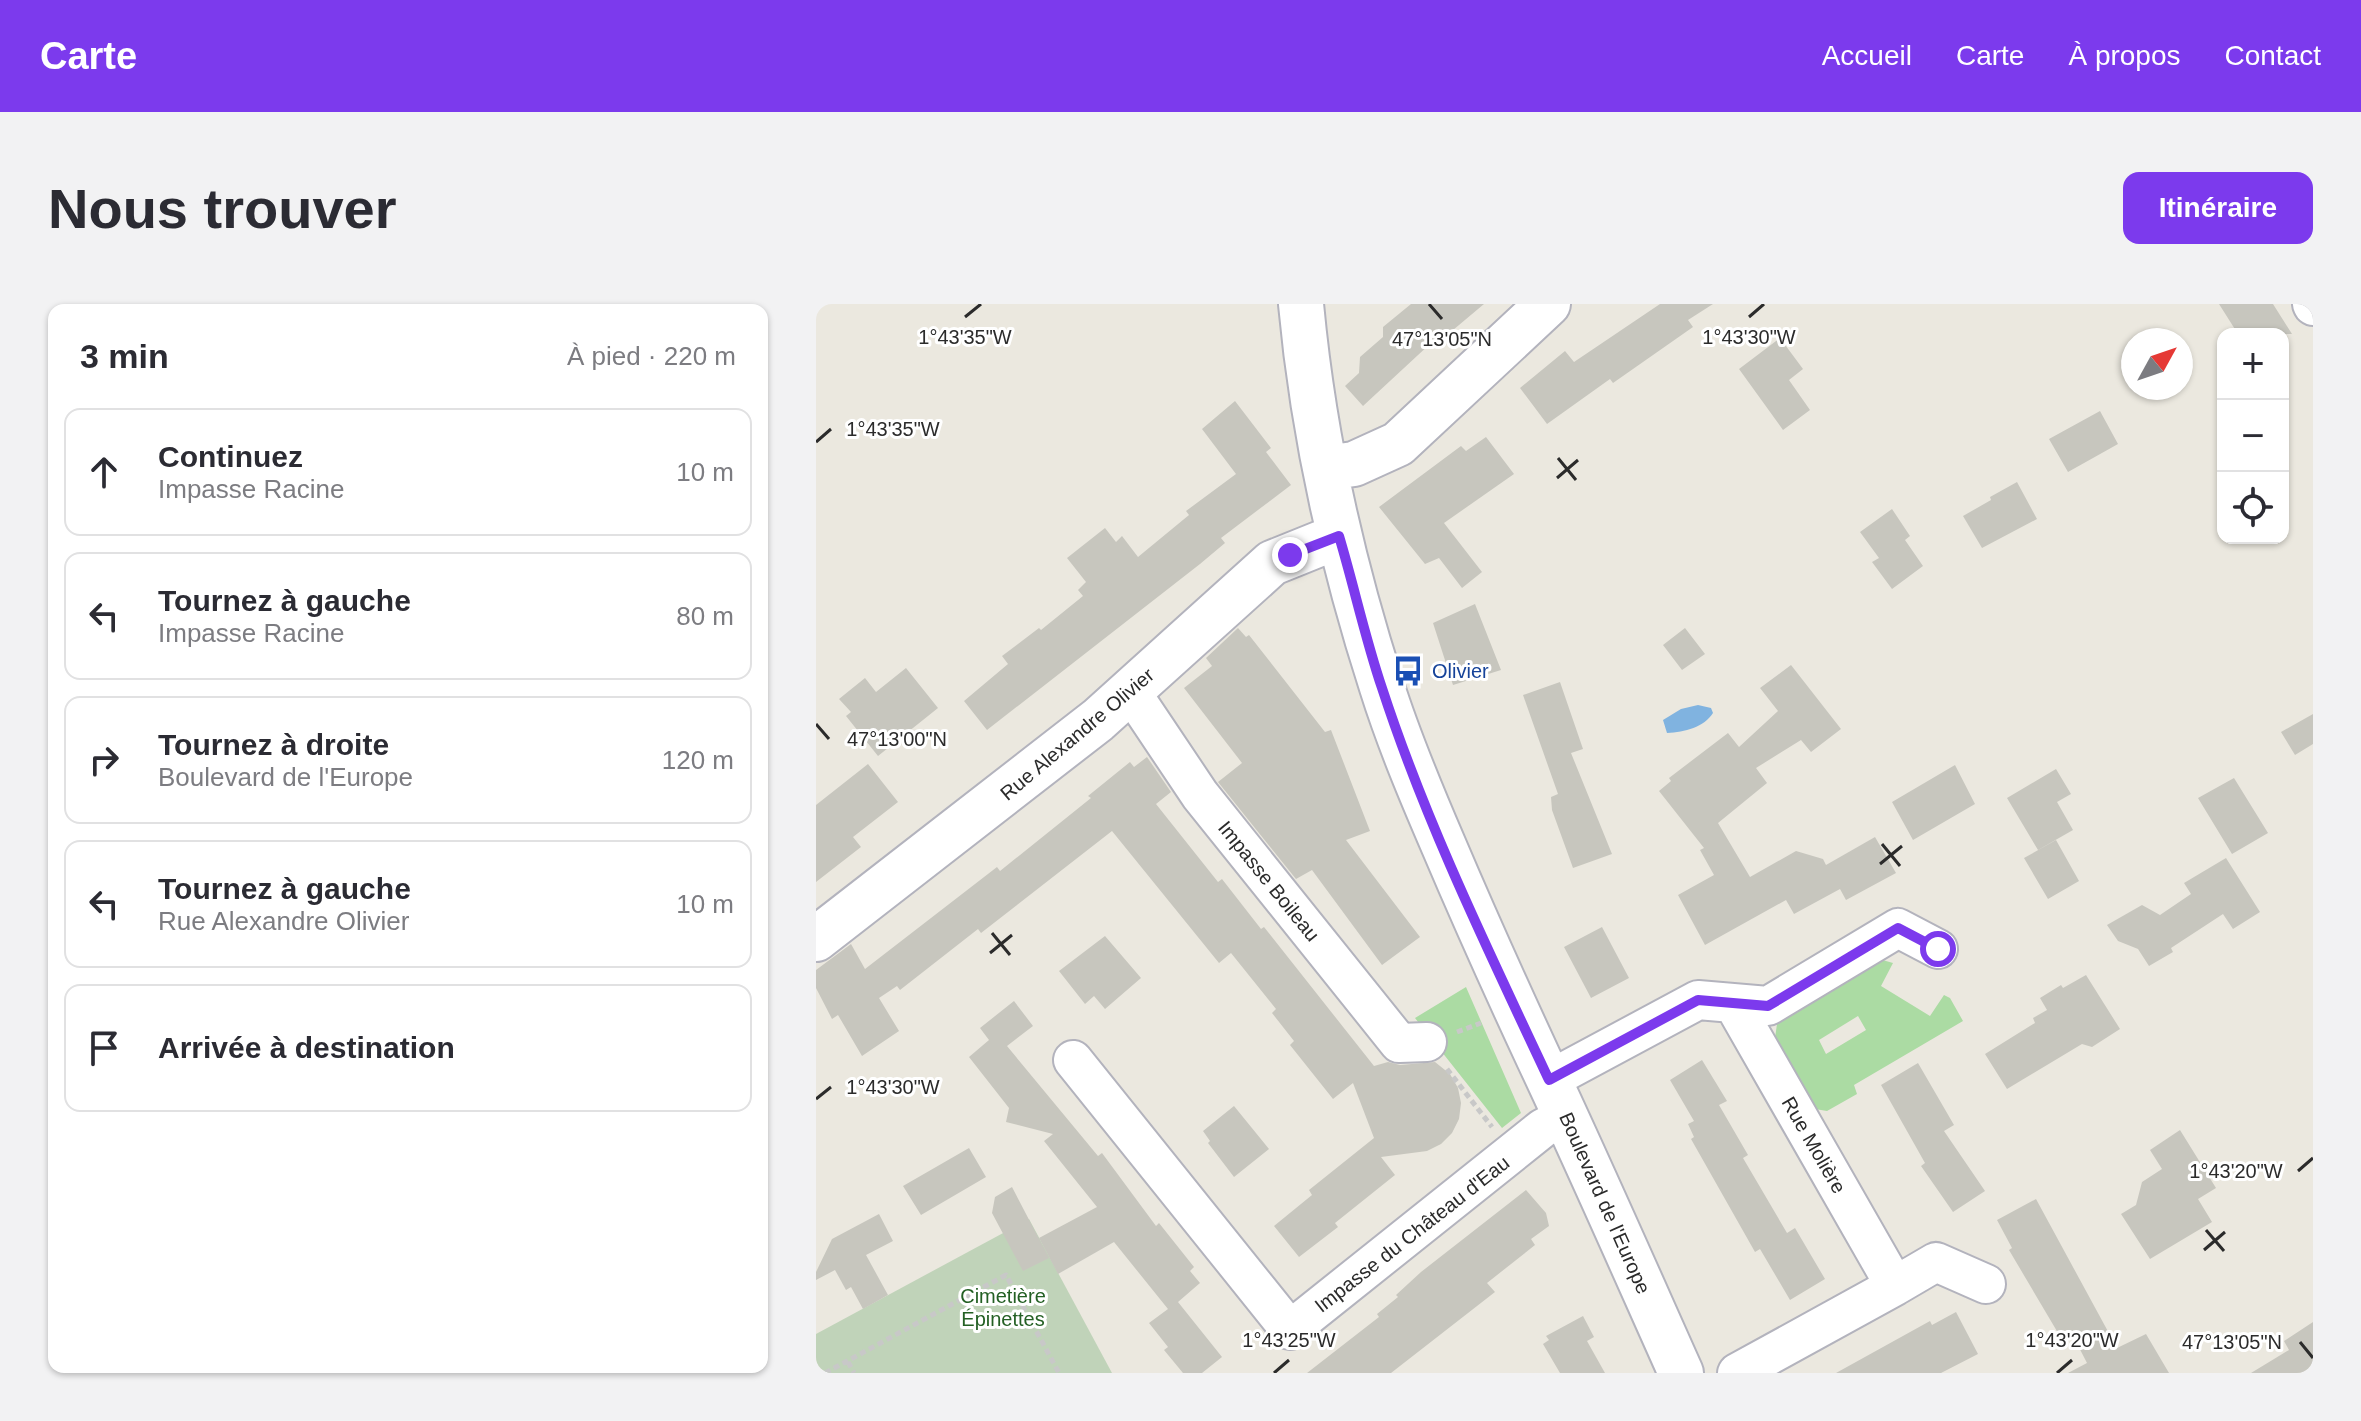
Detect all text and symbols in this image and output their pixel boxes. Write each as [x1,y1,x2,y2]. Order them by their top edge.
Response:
text: Carte [40,35,137,77]
text: Accueil [1822,40,1912,71]
text: Carte [1956,40,2024,71]
text: À propos [2068,40,2181,71]
text: Contact [2225,40,2321,71]
button: Itinéraire [2123,172,2313,244]
text: Nous trouver [48,177,397,240]
text: 1°43'35"W [918,326,1012,348]
text: 1°43'30"W [1702,326,1796,348]
text: 47°13'05"N [1392,328,1492,350]
north arrow [2121,328,2193,400]
map controls [2217,328,2289,544]
button: + [2217,328,2289,400]
text: 3 min [80,337,169,375]
text: À pied · 220 m [567,341,736,371]
button: − [2217,400,2289,472]
text: 1°43'35"W [846,418,940,440]
text: Continuez [158,440,303,473]
icon: ahead [82,450,126,494]
text: 10 m [676,457,734,487]
button: locate [2217,472,2289,544]
text: Impasse Racine [158,474,344,504]
route end [1272,537,1308,573]
text: Tournez à gauche [158,584,411,617]
icon: left [82,594,126,638]
text: 80 m [676,601,734,631]
text: Impasse Racine [158,618,344,648]
bus stop icon: Olivier [1391,654,1425,688]
place label: Olivier [1432,660,1489,682]
street label: Rue Alexandre Olivier [996,663,1158,805]
text: Tournez à droite [158,728,389,761]
text: 47°13'00"N [847,728,947,750]
icon: right [82,738,126,782]
text: 120 m [662,745,734,775]
text: Boulevard de l'Europe [158,762,413,792]
street label: Impasse Boileau [1214,817,1324,945]
text: Tournez à gauche [158,872,411,905]
icon: left [82,882,126,926]
text: 10 m [676,889,734,919]
text: Rue Alexandre Olivier [158,906,409,936]
route start [1920,931,1956,967]
icon: arrive [82,1026,126,1070]
text: Arrivée à destination [158,1031,455,1064]
text: 1°43'30"W [846,1076,940,1098]
street label: Rue Molière [1778,1093,1850,1197]
street label: Boulevard de l'Europe [1555,1109,1655,1297]
street label: Impasse du Château d'Eau [1310,1151,1514,1317]
text: 1°43'20"W [2189,1160,2283,1182]
park label: Cimetière Épinettes [960,1285,1046,1330]
text: 1°43'25"W [1242,1329,1336,1351]
text: 1°43'20"W [2025,1329,2119,1351]
text: 47°13'05"N [2182,1331,2282,1353]

